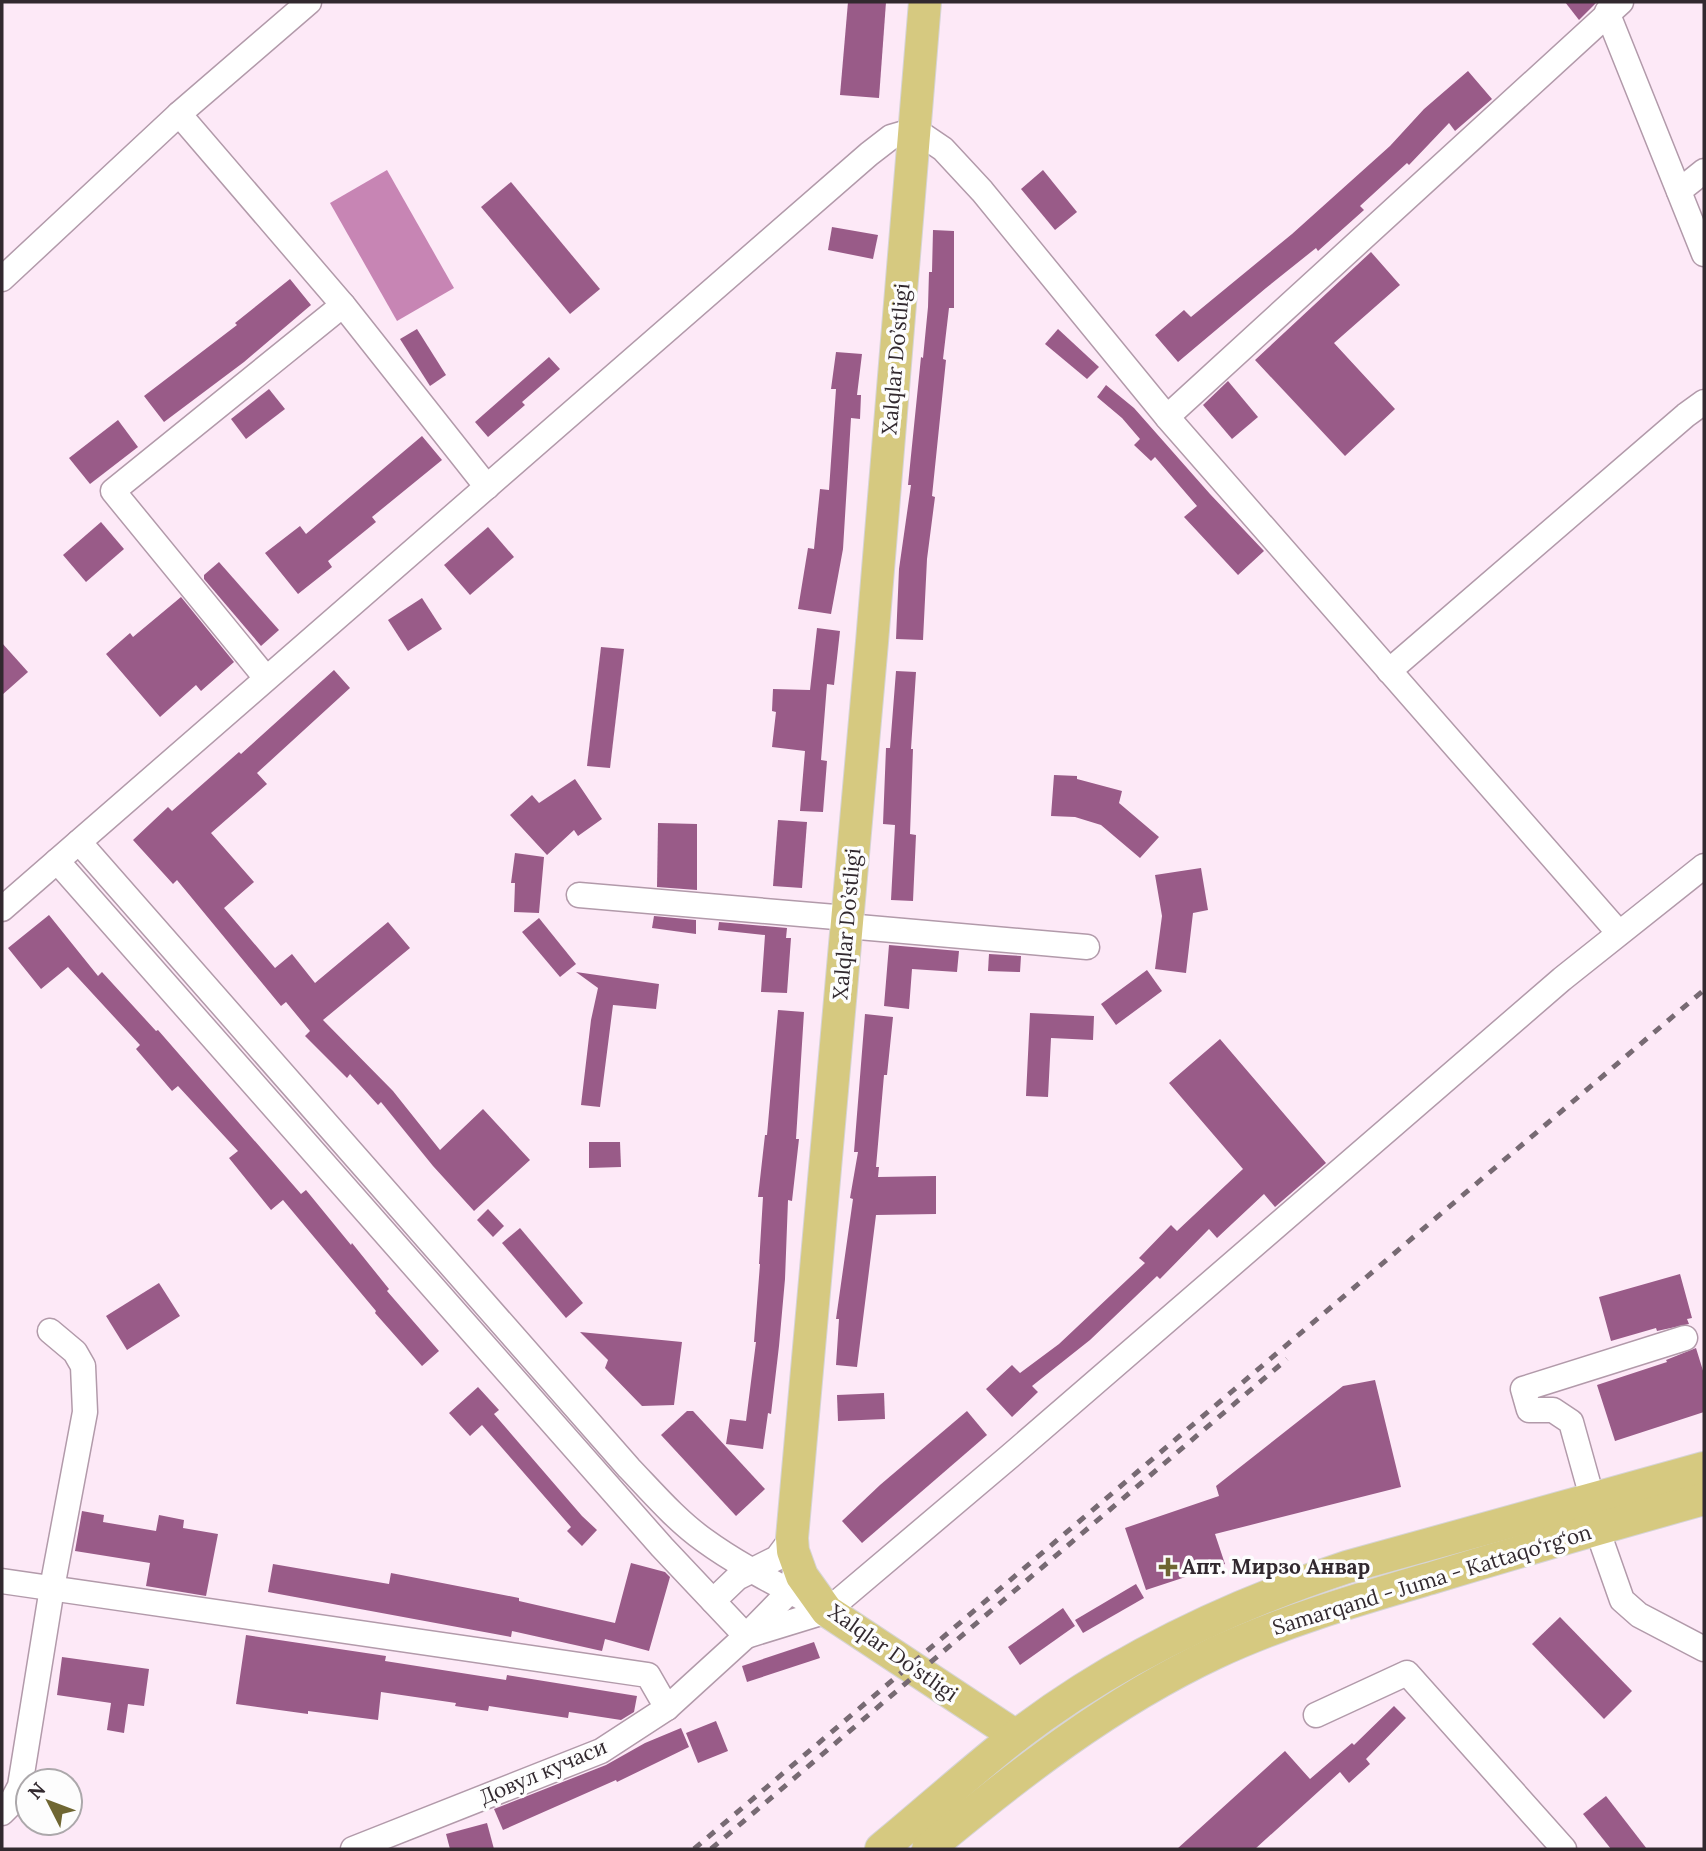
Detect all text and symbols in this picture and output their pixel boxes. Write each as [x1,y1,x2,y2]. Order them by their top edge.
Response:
street label: Xalqlar Do’stligi [875,282,916,436]
street label: Xalqlar Do’stligi [826,847,867,1001]
street label: Samarqand - Juma - Kattaqo‘rg‘on [1269,1518,1595,1641]
place label: Апт. Мирзо Анвар [1182,1553,1370,1580]
marker: Апт. Мирзо Анвар [1160,1559,1176,1575]
street label: Xalqlar Do’stligi [823,1598,963,1707]
street label: Довул кучаси [475,1733,611,1811]
north arrow [14,1767,84,1837]
text: N [23,1777,50,1804]

